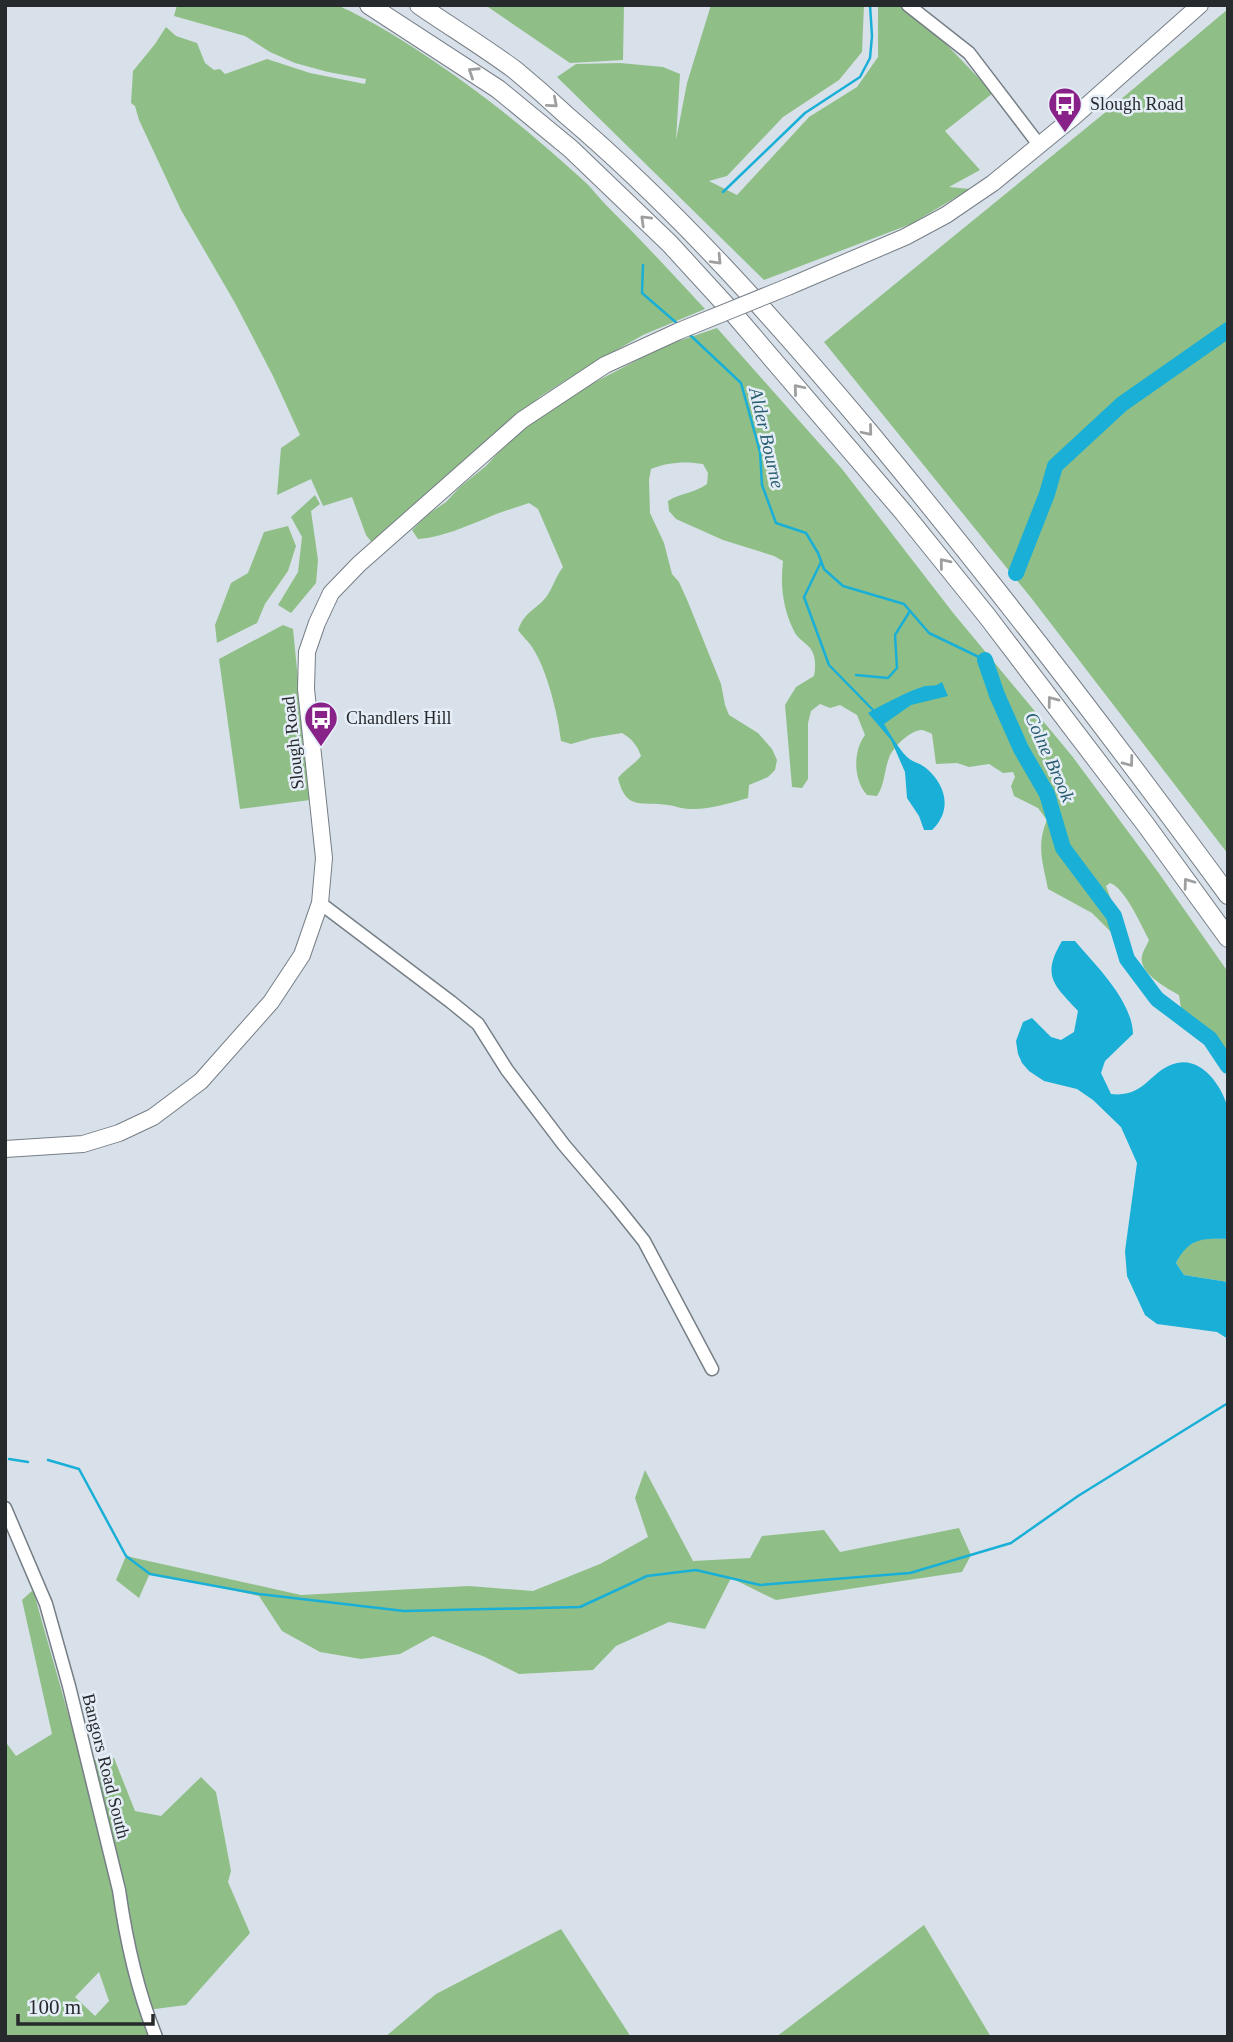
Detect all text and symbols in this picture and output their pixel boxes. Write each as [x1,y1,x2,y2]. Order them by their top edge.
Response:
one-way arrow [468,68,481,81]
bus stop icon: Slough Road [1046,85,1084,134]
place label: Slough Road [1090,94,1184,114]
one-way arrow [545,95,558,107]
one-way arrow [640,216,653,229]
one-way arrow [709,252,722,265]
water label: Alder Bourne [745,384,789,490]
one-way arrow [794,384,806,397]
one-way arrow [860,422,872,435]
one-way arrow [940,558,952,571]
street label: Slough Road [278,695,308,791]
one-way arrow [1047,696,1060,709]
bus stop icon: Chandlers Hill [302,699,340,748]
place label: Chandlers Hill [346,708,452,728]
water label: Colne Brook [1021,709,1079,806]
one-way arrow [1120,754,1133,767]
one-way arrow [1184,878,1196,891]
street label: Bangors Road South [78,1691,134,1841]
scale bar [18,1982,152,2026]
text: 100 m [28,1995,81,2019]

